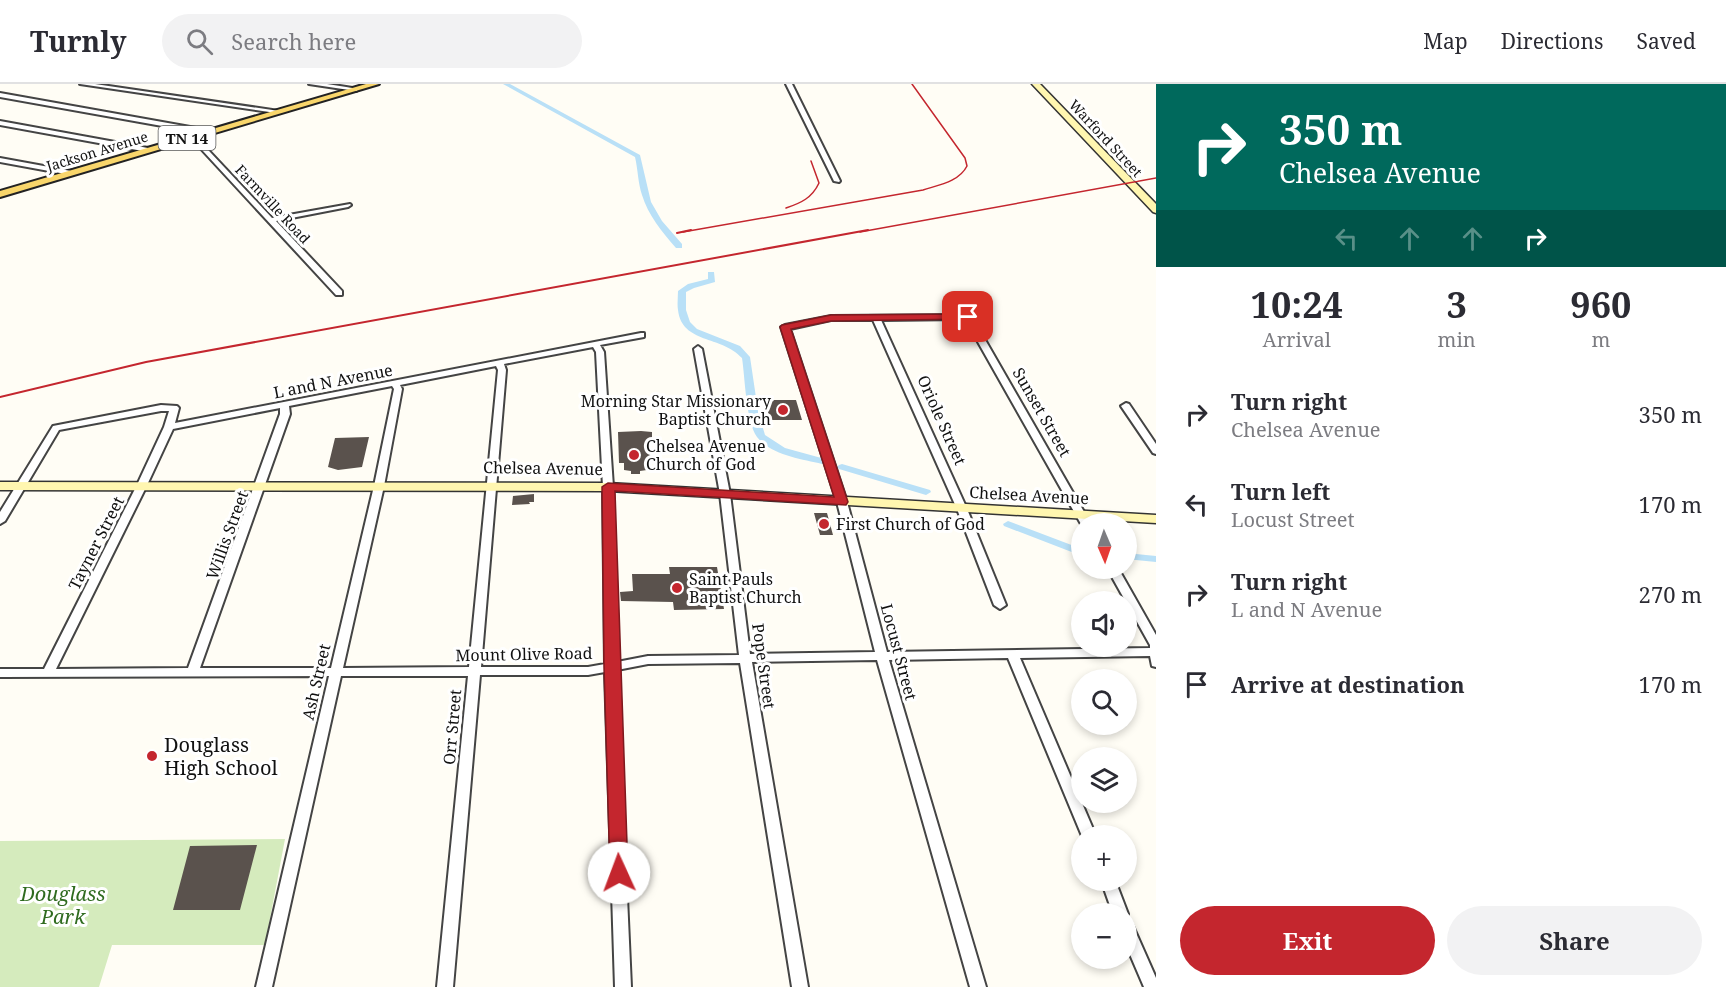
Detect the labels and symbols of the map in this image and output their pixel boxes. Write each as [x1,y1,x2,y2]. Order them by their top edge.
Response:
street label: Warford Street [1065,95,1147,181]
road number: TN 14 [158,126,216,150]
street label: Jackson Avenue [43,127,150,176]
street label: Farmville Road [231,160,315,248]
pin [942,291,993,342]
street label: L and N Avenue [272,359,394,403]
street label: Sunset Street [1008,363,1077,461]
street label: Oriole Street [912,372,972,469]
place label: Morning Star Missionary Baptist Church [581,390,772,430]
marker: Morning Star Missionary Baptist Church [776,403,790,417]
place label: Chelsea Avenue Church of God [646,435,766,475]
marker: Chelsea Avenue Church of God [627,448,641,462]
street label: Chelsea Avenue [483,456,603,480]
street label: Chelsea Avenue [969,481,1089,509]
street label: Willis Street [201,487,253,582]
street label: Tayner Street [63,492,129,594]
place label: First Church of God [836,513,985,535]
north arrow [1071,513,1137,579]
marker: First Church of God [817,517,831,531]
place label: Saint Pauls Baptist Church [689,568,802,608]
marker: Saint Pauls Baptist Church [670,581,684,595]
street label: Locust Street [876,601,923,703]
street label: Pope Street [747,622,781,711]
street label: Ash Street [297,641,336,722]
street label: Mount Olive Road [455,642,593,666]
street label: Orr Street [438,688,466,766]
place label: Douglass High School [164,731,278,781]
marker: Douglass High School [145,749,159,763]
position arrow [587,841,651,905]
park label: Douglass Park [19,880,106,930]

